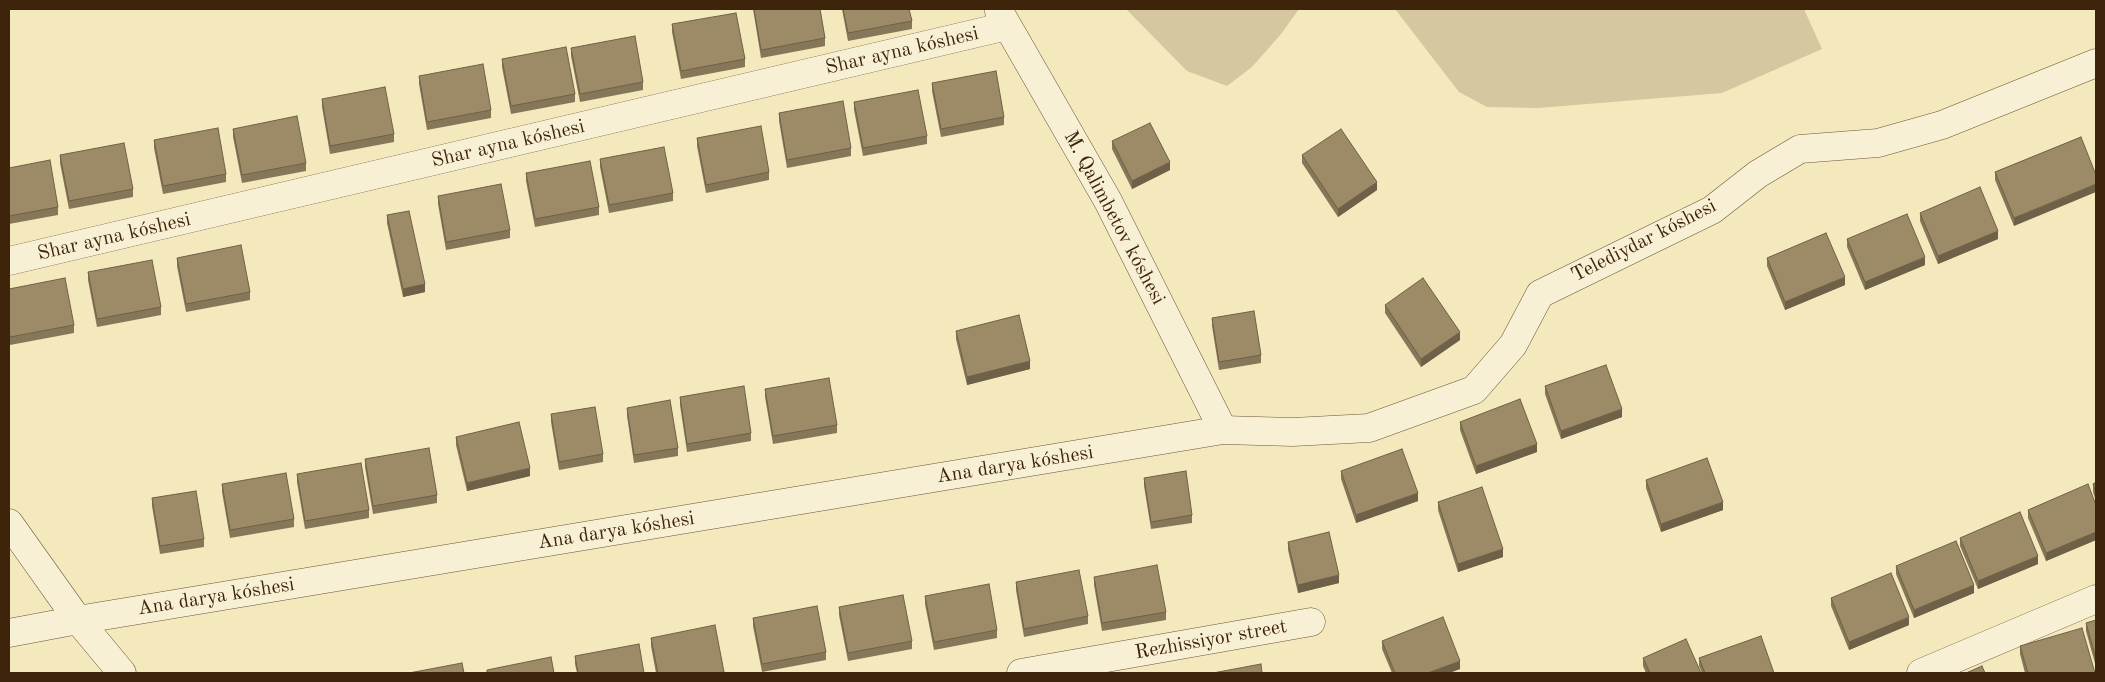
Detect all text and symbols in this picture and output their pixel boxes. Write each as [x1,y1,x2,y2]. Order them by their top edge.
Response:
street label: Shar ayna kóshesi [823,22,981,80]
street label: Shar ayna kóshesi [429,115,587,173]
street label: M. Qalimbetov kóshesi [1058,127,1170,309]
street label: Telediydar kóshesi [1568,194,1720,288]
street label: Shar ayna kóshesi [35,208,193,266]
street label: Ana darya kóshesi [935,441,1095,489]
street label: Ana darya kóshesi [536,507,696,555]
street label: Ana darya kóshesi [136,573,296,621]
street label: Rezhissiyor street [1133,615,1289,665]

